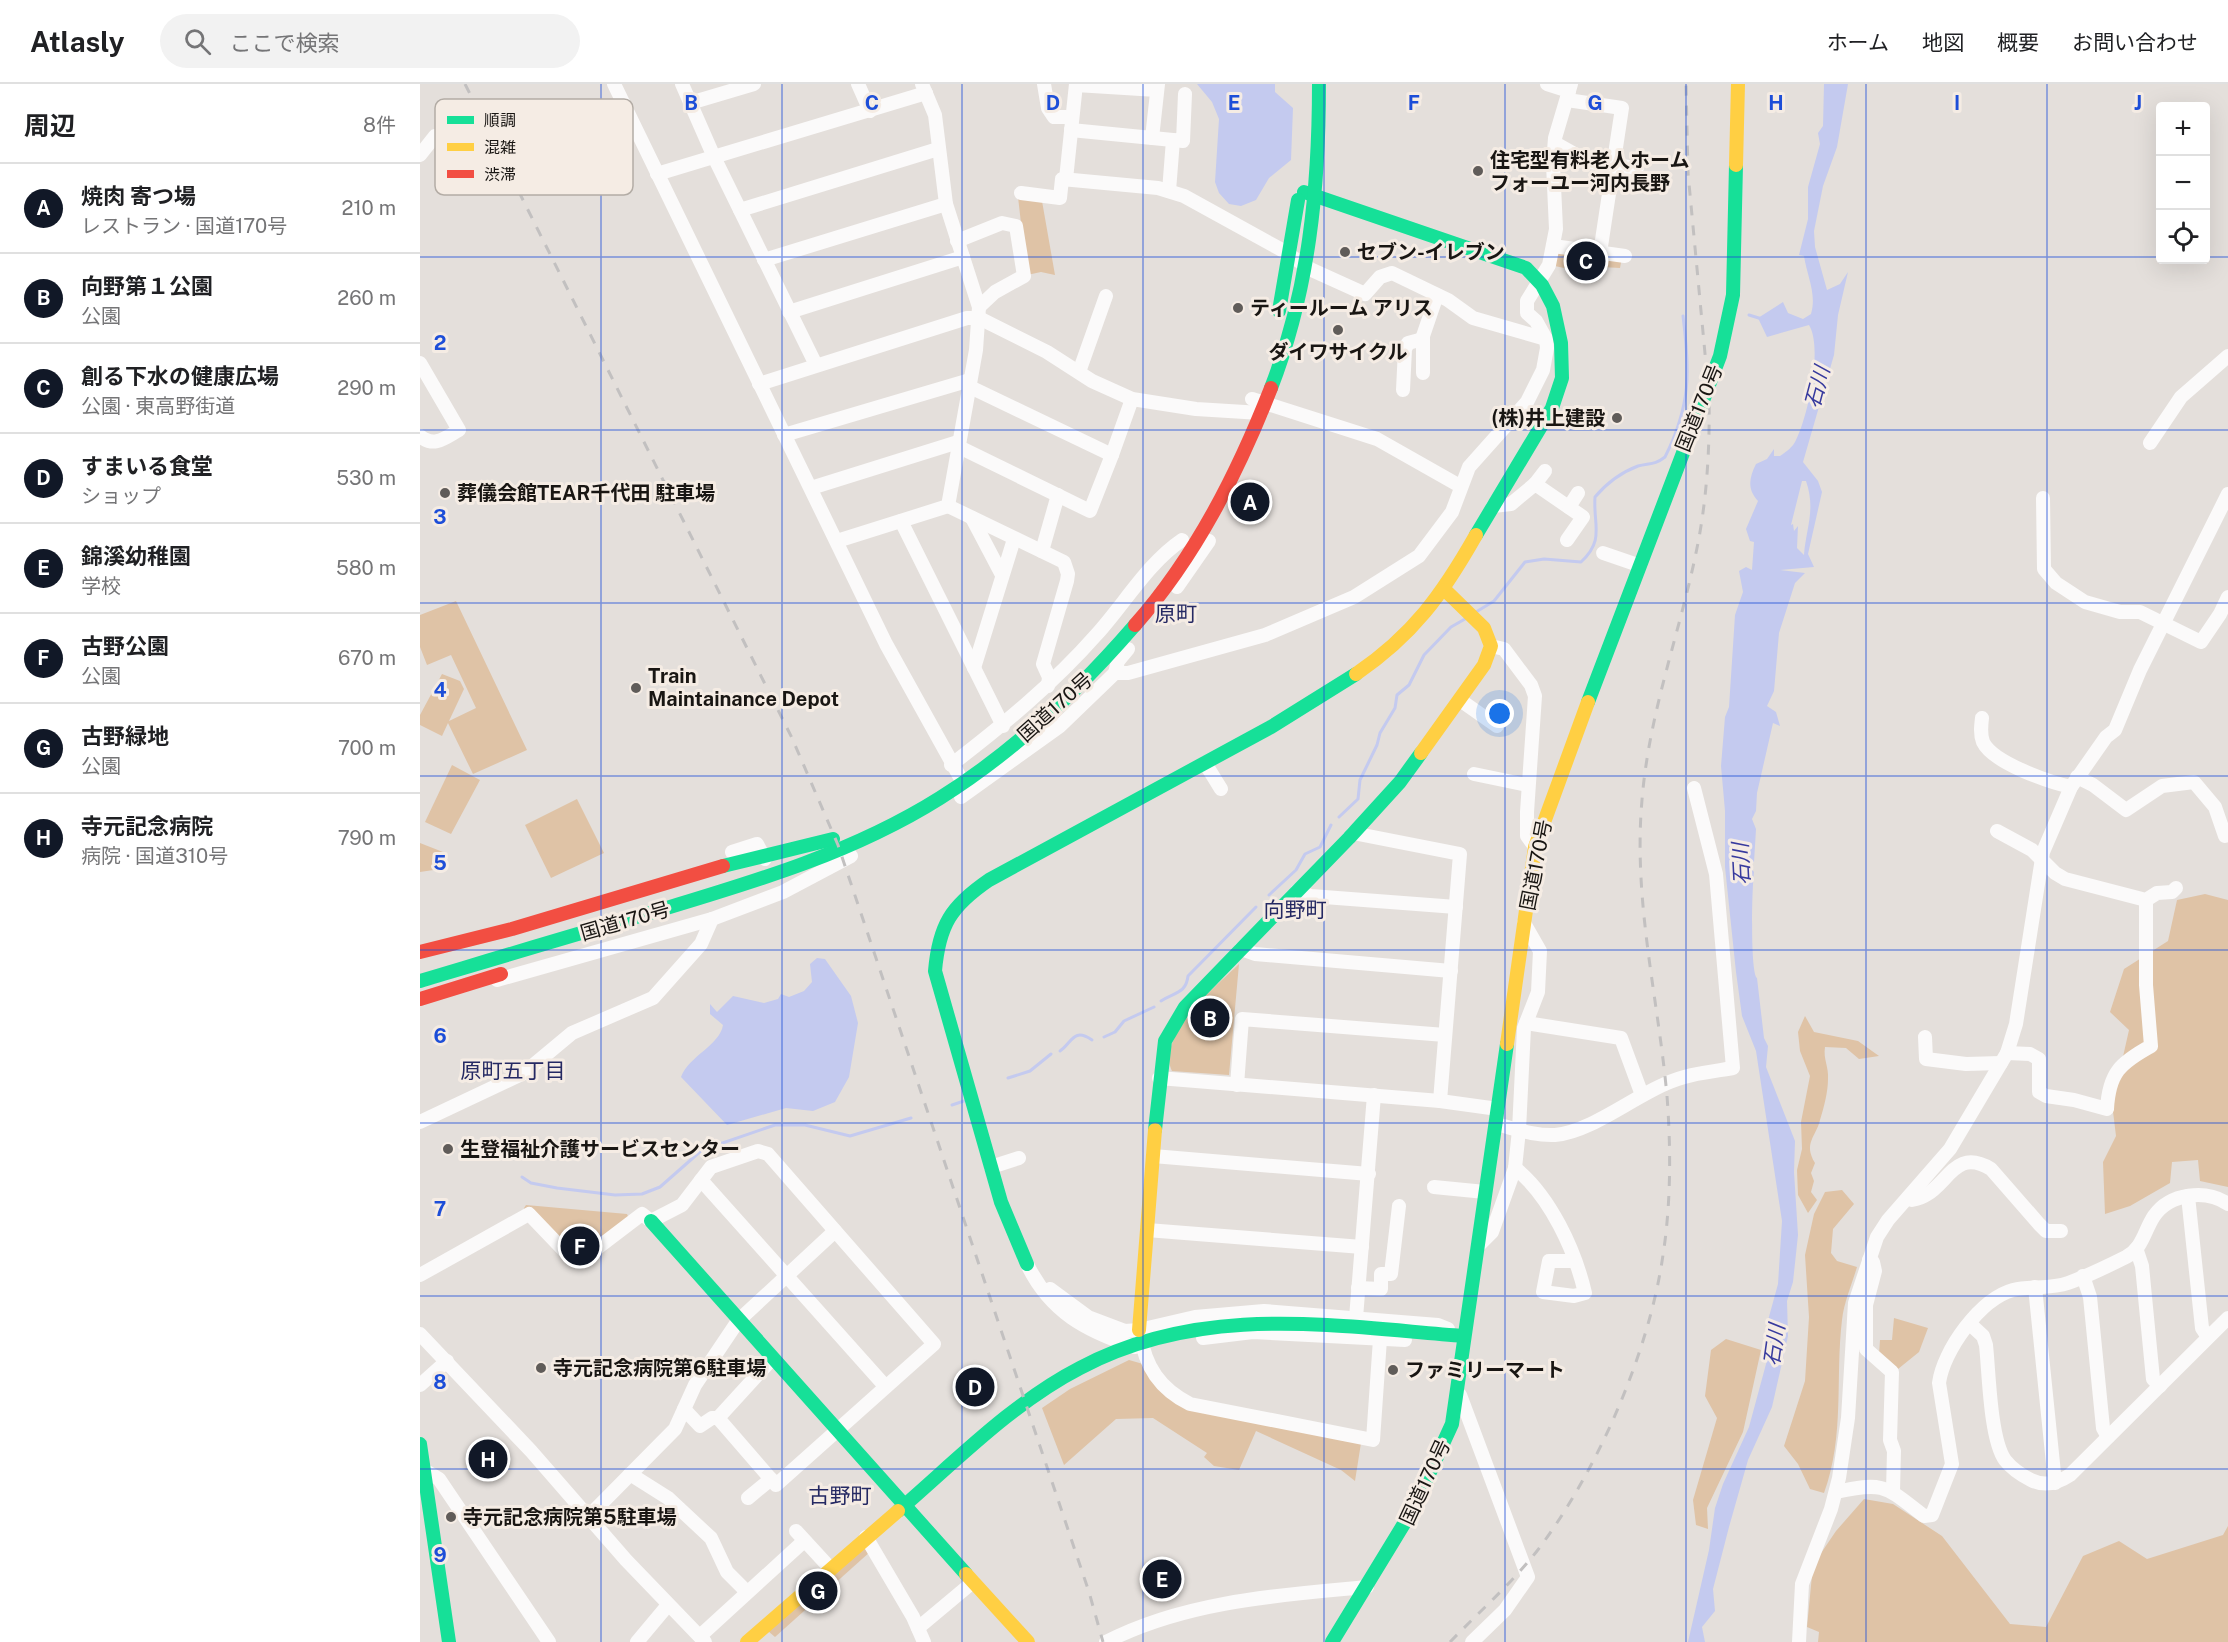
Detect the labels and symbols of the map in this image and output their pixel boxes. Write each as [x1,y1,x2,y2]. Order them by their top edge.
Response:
text: B [684,91,698,115]
text: C [865,91,879,115]
text: D [1046,91,1060,115]
text: E [1228,91,1240,115]
text: F [1408,91,1420,115]
text: G [1587,91,1603,115]
text: H [1768,91,1784,115]
text: I [1954,91,1960,115]
text: J [2134,91,2142,115]
legend [435,99,633,195]
text: 順調 [484,111,516,130]
text: 混雑 [484,138,516,157]
place label: 住宅型有料老人ホーム フォーユー河内長野 [1490,148,1689,195]
marker: 住宅型有料老人ホーム フォーユー河内長野 [1471,164,1485,178]
text: 渋滞 [484,165,516,184]
pin: C [1566,238,1606,284]
place label: セブン-イレブン [1357,240,1505,264]
marker: セブン-イレブン [1338,245,1352,259]
place label: ティールーム アリス [1250,296,1433,320]
marker: ティールーム アリス [1231,301,1245,315]
marker: ダイワサイクル [1331,323,1345,337]
text: 2 [434,331,446,355]
place label: ダイワサイクル [1269,340,1408,364]
street label: 国道170号 [1671,361,1727,455]
water label: 石川 [1799,362,1835,411]
place label: (株)井上建設 [1492,406,1605,430]
marker: (株)井上建設 [1610,411,1624,425]
pin: A [1230,480,1270,524]
place label: 葬儀会館TEAR千代田 駐車場 [457,481,715,505]
marker: 葬儀会館TEAR千代田 駐車場 [438,486,452,500]
text: 3 [433,505,447,529]
district label: 原町 [1155,601,1197,626]
place label: Train Maintainance Depot [648,664,839,711]
street label: 国道170号 [1013,667,1097,747]
text: 4 [433,678,447,702]
marker: Train Maintainance Depot [629,681,643,695]
your location [1485,699,1514,728]
street label: 国道170号 [1515,818,1557,912]
water label: 石川 [1727,840,1755,886]
text: 5 [433,851,447,875]
street label: 国道170号 [577,897,673,945]
district label: 向野町 [1264,897,1327,922]
pin: B [1190,996,1230,1040]
text: 6 [433,1024,447,1048]
district label: 原町五丁目 [461,1058,566,1083]
place label: 生登福祉介護サービスセンター [460,1137,740,1161]
marker: 生登福祉介護サービスセンター [441,1142,455,1156]
text: 7 [434,1197,446,1221]
pin: F [560,1224,600,1268]
water label: 石川 [1759,1320,1790,1368]
place label: 寺元記念病院第6駐車場 [553,1356,766,1380]
place label: ファミリーマート [1405,1358,1565,1382]
marker: 寺元記念病院第6駐車場 [534,1361,548,1375]
marker: ファミリーマート [1386,1363,1400,1377]
pin: D [956,1364,994,1410]
text: 8 [433,1370,447,1394]
street label: 国道170号 [1395,1435,1455,1529]
pin: H [468,1436,508,1482]
district label: 古野町 [809,1483,872,1508]
place label: 寺元記念病院第5駐車場 [463,1505,677,1529]
marker: 寺元記念病院第5駐車場 [444,1510,458,1524]
text: 9 [433,1543,447,1567]
pin: E [1142,1556,1182,1602]
pin: G [798,1568,838,1614]

